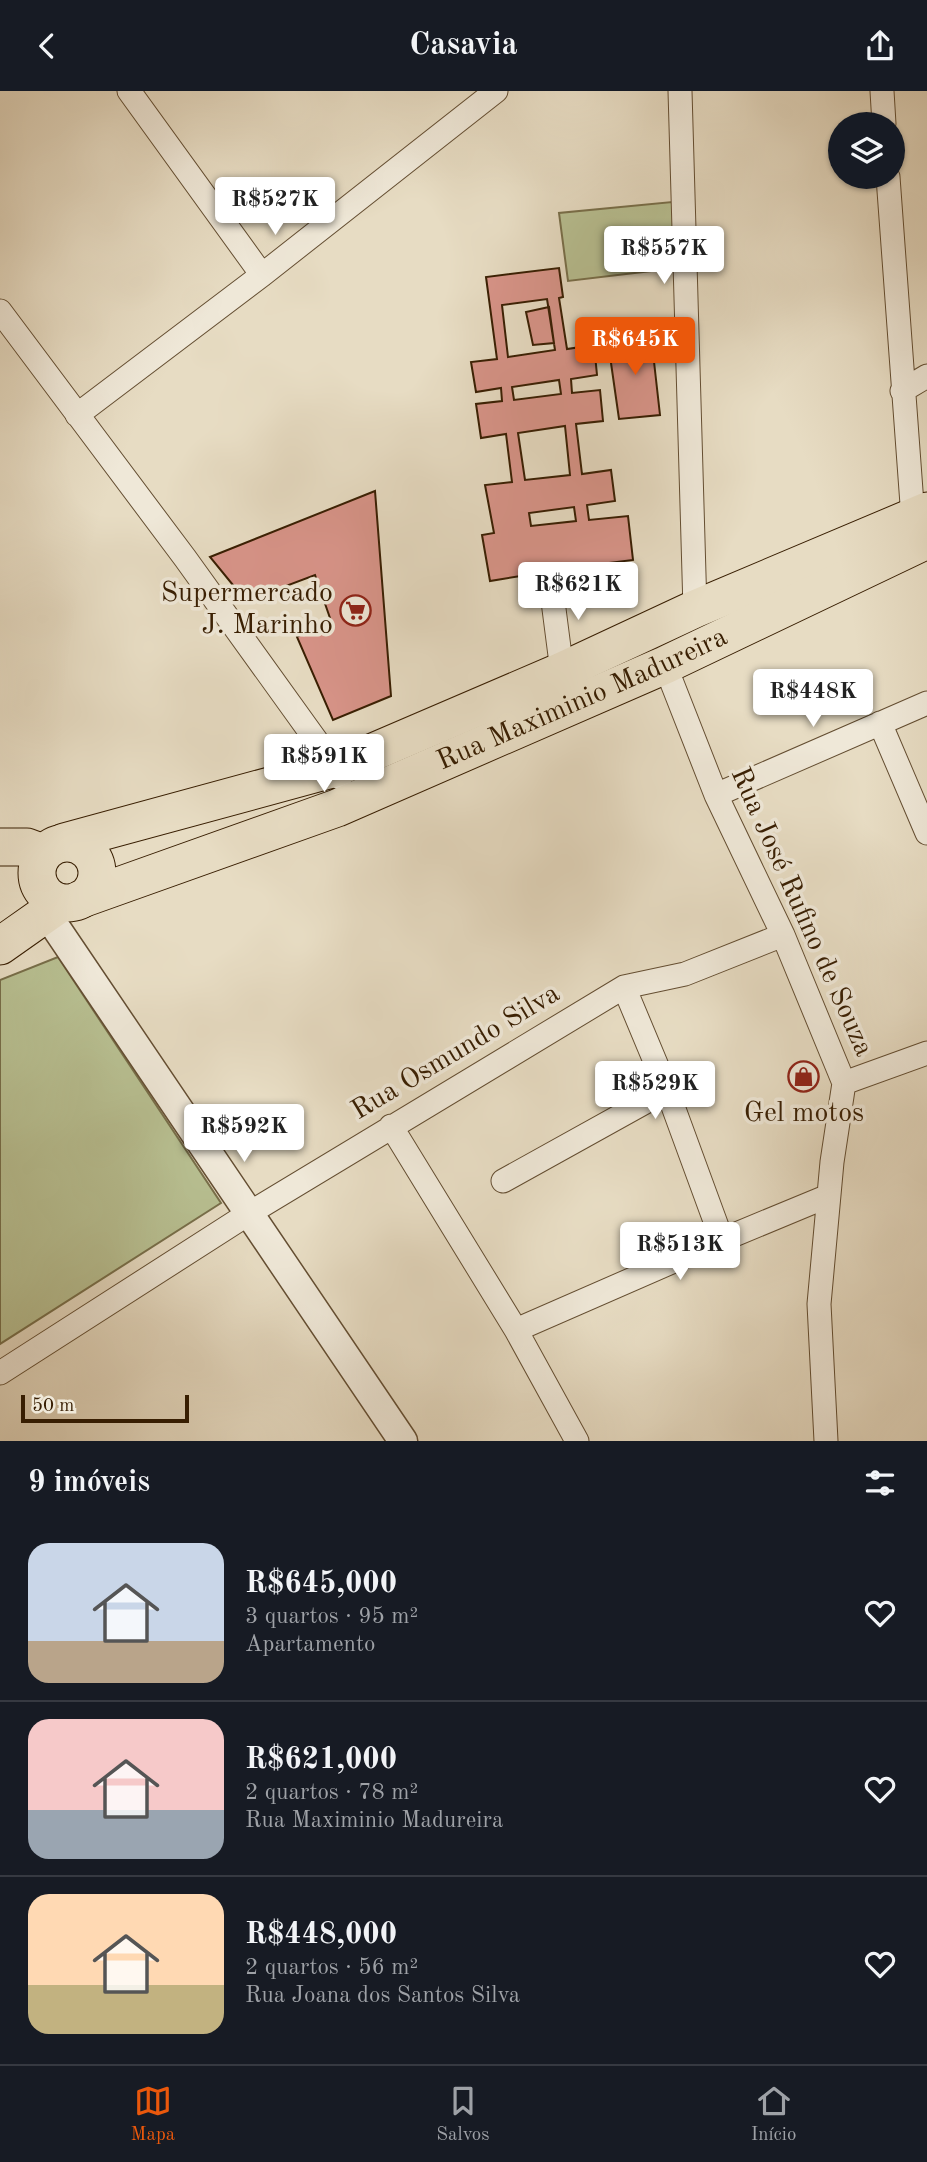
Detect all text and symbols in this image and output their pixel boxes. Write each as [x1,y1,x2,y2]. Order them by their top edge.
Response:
icon: back [28,27,66,65]
icon: share [861,27,899,65]
text: Casavia [409,30,518,62]
map controls [828,112,905,189]
button: layers [828,112,905,189]
pin: R$527K [218,177,332,237]
text: R$527K [231,188,319,211]
pin: R$557K [607,227,721,286]
text: R$557K [620,237,708,260]
pin: R$645K [578,317,692,377]
text: R$645K [591,328,679,351]
pin: R$621K [521,563,635,622]
text: R$621K [534,573,622,596]
place label: Supermercado J. Marinho [161,580,333,640]
supermarket icon: Supermercado J. Marinho [339,593,373,627]
street label: Rua Maximinio Madureira [433,623,732,777]
pin: R$448K [756,669,870,729]
text: R$448K [769,680,857,703]
pin: R$591K [267,735,381,794]
text: R$591K [280,745,368,768]
street label: Rua José Rufino de Souza [725,763,877,1061]
street label: Rua Osmundo Silva [347,980,565,1126]
shop icon: Gel motos [787,1060,821,1094]
pin: R$529K [598,1061,712,1121]
text: R$529K [611,1072,699,1095]
place label: Gel motos [744,1100,864,1128]
pin: R$592K [187,1105,301,1164]
text: R$592K [200,1115,288,1138]
pin: R$513K [623,1223,737,1282]
text: R$513K [636,1233,724,1256]
scale bar [21,1392,189,1424]
text: 50 m [32,1397,74,1416]
icon: filters [861,1464,899,1502]
text: 9 imóveis [28,1468,150,1498]
text: R$645,000 [245,1569,397,1599]
icon: home [84,1571,168,1655]
icon: heart [861,1594,899,1632]
text: 3 quartos · 95 m² [245,1605,418,1628]
text: Apartamento [245,1633,375,1656]
text: R$621,000 [245,1745,397,1775]
icon: home [84,1747,168,1831]
icon: heart [861,1770,899,1808]
text: 2 quartos · 78 m² [245,1781,418,1804]
text: Rua Maximinio Madureira [245,1809,503,1832]
text: R$448,000 [245,1920,397,1950]
icon: home [84,1922,168,2006]
icon: heart [861,1945,899,1983]
text: 2 quartos · 56 m² [245,1956,418,1979]
text: Rua Joana dos Santos Silva [245,1984,520,2007]
tab: Mapa [131,2082,175,2147]
tab: Salvos [436,2082,489,2147]
tab: Início [751,2082,796,2147]

